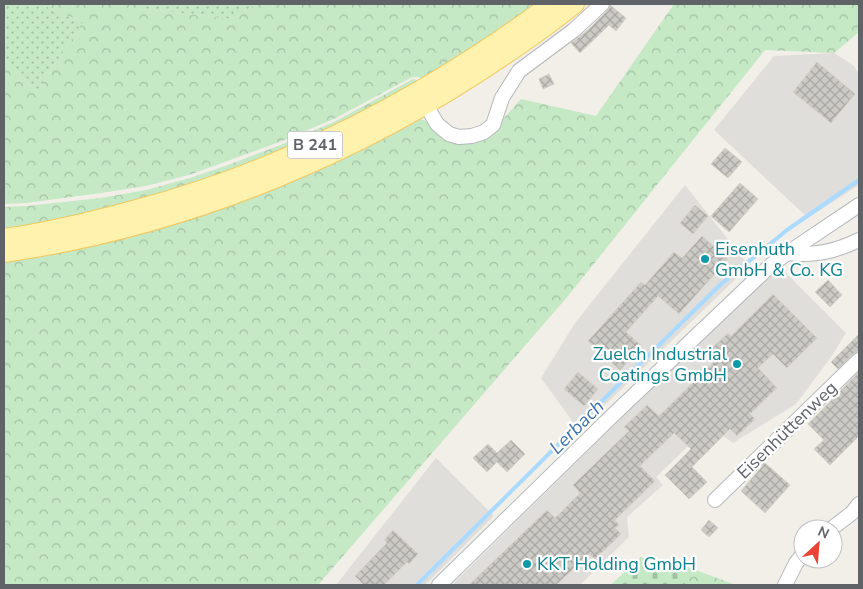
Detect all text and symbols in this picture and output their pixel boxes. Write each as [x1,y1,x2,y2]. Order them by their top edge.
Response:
road number: B 241 [288,132,342,158]
place label: Eisenhuth GmbH & Co. KG [715,237,843,282]
marker: Eisenhuth GmbH & Co. KG [699,253,711,265]
place label: Zuelch Industrial Coatings GmbH [593,342,728,387]
marker: Zuelch Industrial Coatings GmbH [731,358,743,370]
street label: Eisenhüttenweg [732,376,842,484]
water label: Lerbach [544,394,610,460]
north arrow [793,519,843,569]
text: N [815,522,832,544]
place label: KKT Holding GmbH [537,552,696,576]
marker: KKT Holding GmbH [521,558,533,570]

